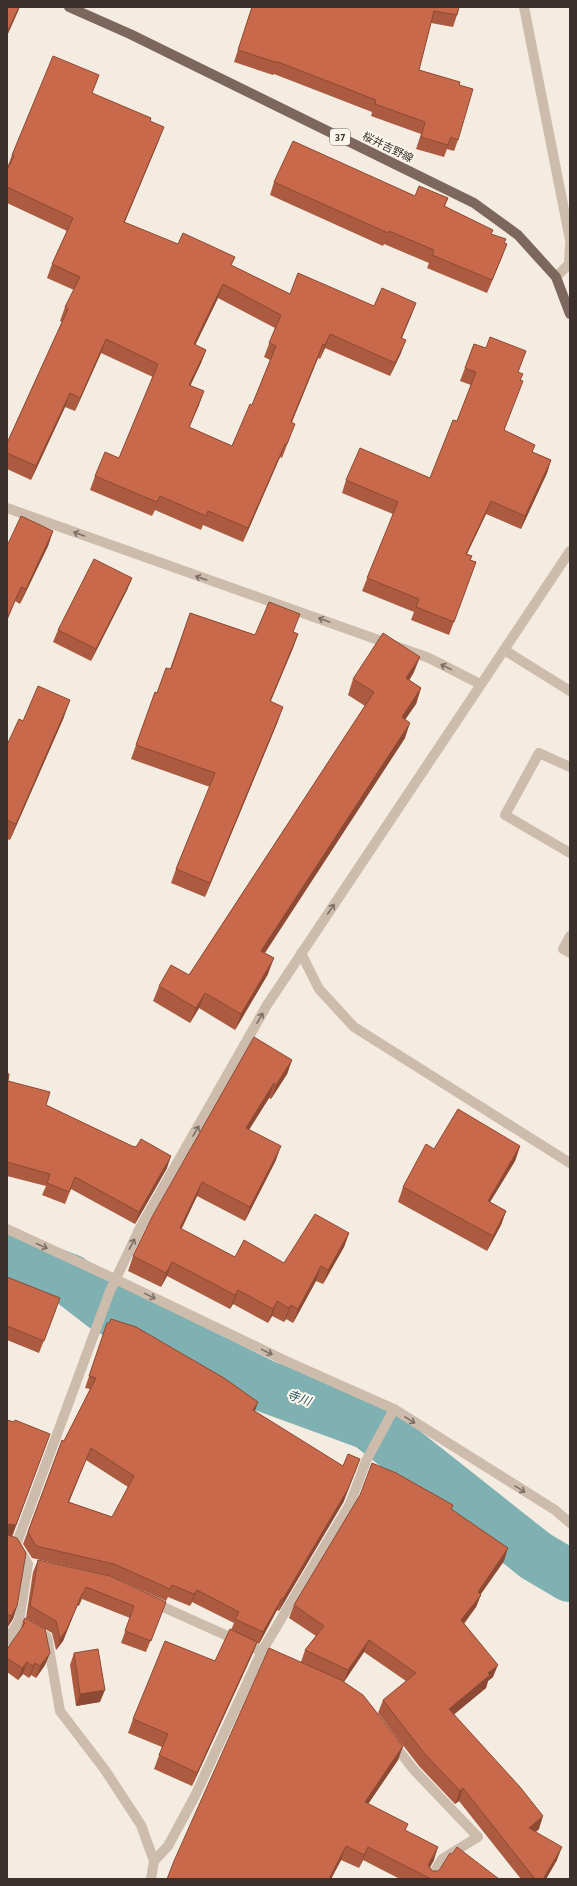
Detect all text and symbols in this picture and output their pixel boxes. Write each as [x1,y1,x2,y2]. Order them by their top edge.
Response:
road number: 37 [330,129,350,145]
street label: 桜井吉野線 [360,129,416,165]
one-way arrow [73,529,85,537]
one-way arrow [195,574,208,581]
one-way arrow [319,616,331,624]
one-way arrow [440,662,452,670]
one-way arrow [327,903,335,914]
one-way arrow [257,1012,265,1024]
one-way arrow [192,1125,200,1137]
one-way arrow [129,1238,137,1250]
one-way arrow [36,1242,48,1250]
one-way arrow [144,1293,156,1300]
one-way arrow [261,1349,273,1356]
water label: 寺川 [285,1386,315,1409]
one-way arrow [404,1416,416,1424]
one-way arrow [514,1485,526,1493]

